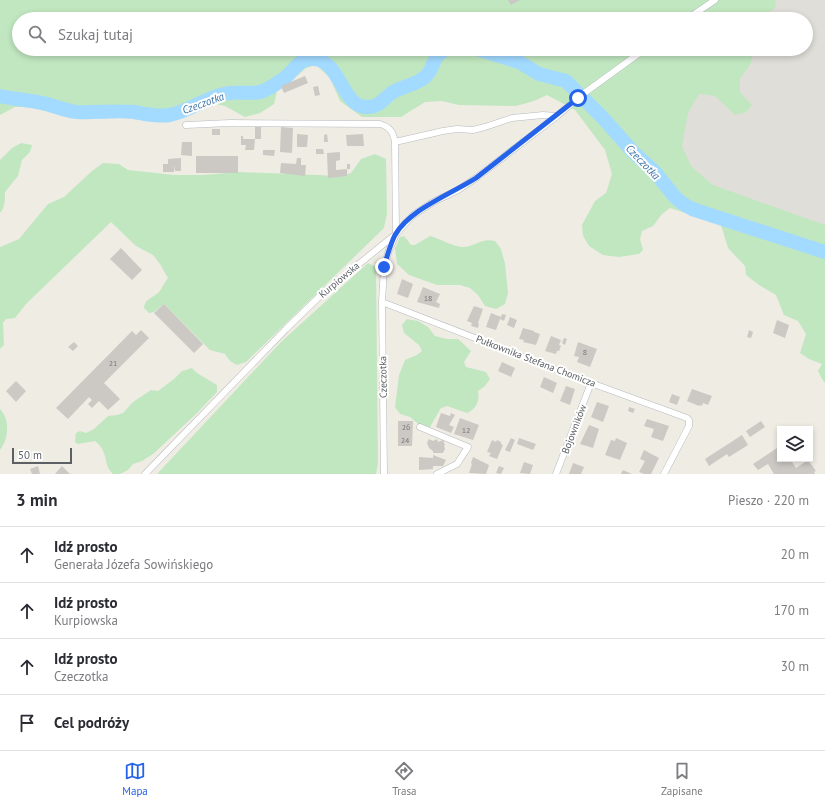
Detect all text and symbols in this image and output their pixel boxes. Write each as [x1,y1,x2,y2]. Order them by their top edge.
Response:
search box [12,12,813,56]
icon: search [26,23,48,45]
text: Szukaj tutaj [58,25,133,44]
water label: Czeczotka [180,89,226,117]
route start [569,89,587,107]
water label: Czeczotka [623,141,664,183]
route end [375,258,393,276]
street label: Kurpiowska [316,259,362,301]
house number: 18 [424,293,432,303]
street label: Pułkownika Stefana Chomicza [474,332,598,390]
house number: 8 [583,347,587,357]
street label: Czeczotka [376,356,390,398]
house number: 21 [109,358,117,368]
street label: Bojowników [559,402,590,456]
house number: 26 [402,422,410,432]
house number: 12 [462,425,470,435]
map controls [777,426,813,462]
button: layers [777,426,813,462]
house number: 24 [401,435,410,445]
scale bar [12,446,72,465]
text: 50 m [18,448,42,462]
text: 3 min [16,489,57,511]
text: Pieszo · 220 m [728,492,809,509]
text: Idź prosto [54,537,118,556]
icon: ahead [16,544,38,566]
text: 20 m [781,546,809,563]
text: Generała Józefa Sowińskiego [54,556,213,573]
text: Idź prosto [54,593,118,612]
icon: ahead [16,600,38,622]
text: 170 m [774,602,809,619]
text: Kurpiowska [54,612,118,629]
text: Idź prosto [54,649,118,668]
icon: ahead [16,656,38,678]
text: 30 m [781,658,809,675]
text: Czeczotka [54,668,109,685]
icon: arrive [16,712,38,734]
text: Cel podróży [54,713,129,732]
tab: Mapa [122,760,148,798]
tab: Trasa [392,760,416,798]
tab: Zapisane [661,760,703,798]

